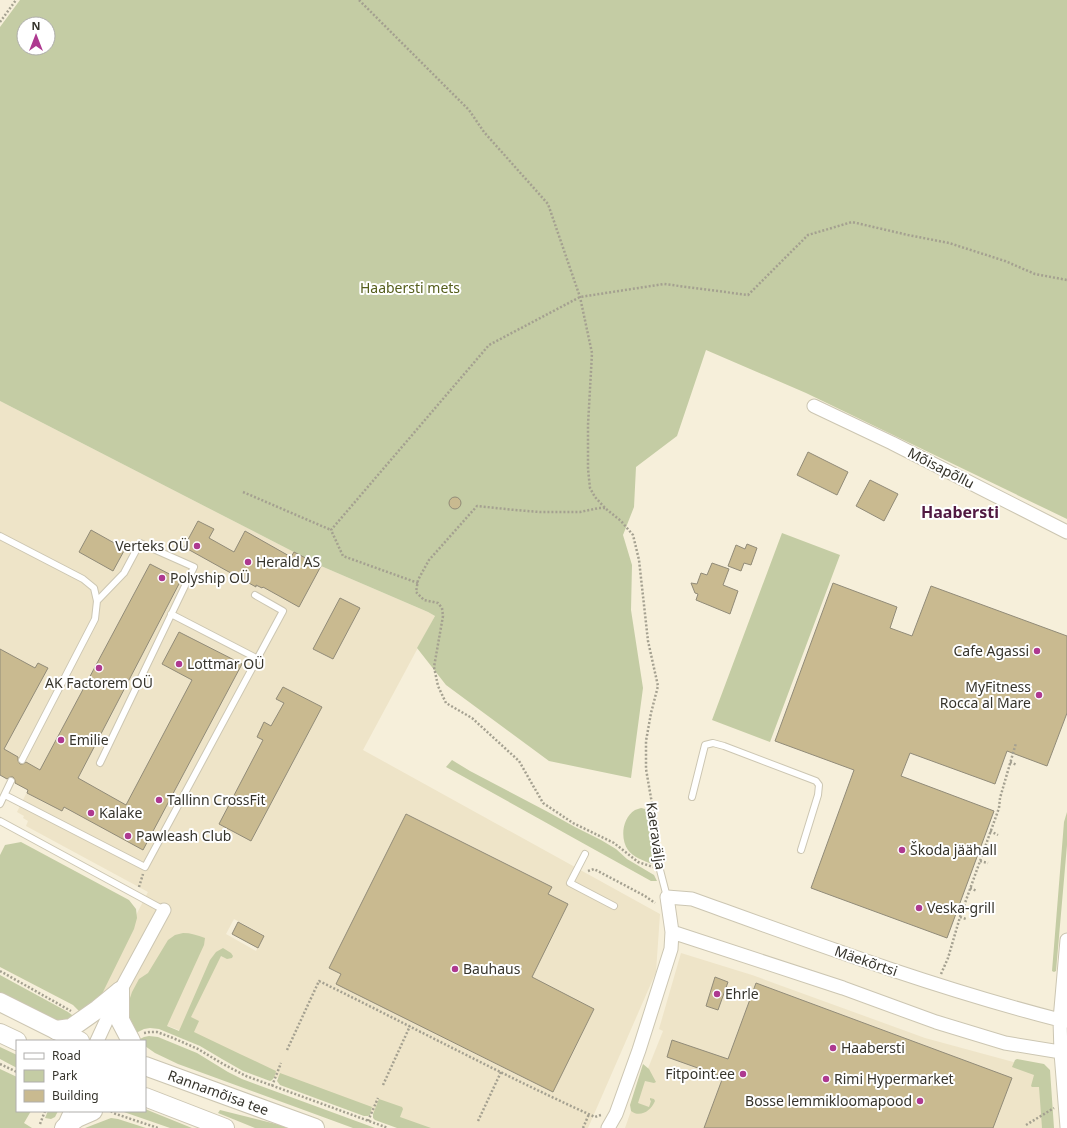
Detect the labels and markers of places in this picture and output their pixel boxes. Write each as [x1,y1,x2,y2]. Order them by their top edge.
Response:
place label: Verteks OÜ [115,536,189,555]
marker: Verteks OÜ [192,541,202,551]
place label: Herald AS [256,552,320,571]
marker: Herald AS [243,557,253,567]
place label: Polyship OÜ [170,568,250,587]
marker: Polyship OÜ [157,573,167,583]
place label: Cafe Agassi [954,641,1029,660]
marker: Cafe Agassi [1032,646,1042,656]
place label: Lottmar OÜ [187,654,264,673]
marker: Lottmar OÜ [174,659,184,669]
marker: AK Factorem OÜ [94,663,104,673]
place label: AK Factorem OÜ [45,673,153,692]
place label: MyFitness Rocca al Mare [940,677,1031,712]
marker: MyFitness Rocca al Mare [1034,690,1044,700]
place label: Emilie [69,730,109,749]
marker: Emilie [56,735,66,745]
place label: Tallinn CrossFit [167,790,265,809]
marker: Tallinn CrossFit [154,795,164,805]
place label: Kalake [99,803,142,822]
marker: Kalake [86,808,96,818]
place label: Pawleash Club [136,826,231,845]
marker: Pawleash Club [123,831,133,841]
place label: Škoda jäähall [910,840,997,859]
marker: Škoda jäähall [897,845,907,855]
place label: Veska-grill [927,898,995,917]
marker: Veska-grill [914,903,924,913]
place label: Bauhaus [463,959,521,978]
marker: Bauhaus [450,964,460,974]
place label: Ehrle [725,984,759,1003]
marker: Ehrle [712,989,722,999]
place label: Haabersti [841,1038,905,1057]
marker: Haabersti [828,1043,838,1053]
place label: Fitpoint.ee [665,1064,735,1083]
marker: Fitpoint.ee [738,1069,748,1079]
place label: Rimi Hypermarket [834,1069,954,1088]
marker: Rimi Hypermarket [821,1074,831,1084]
place label: Bosse lemmikloomapood [745,1091,912,1110]
marker: Bosse lemmikloomapood [915,1096,925,1106]

